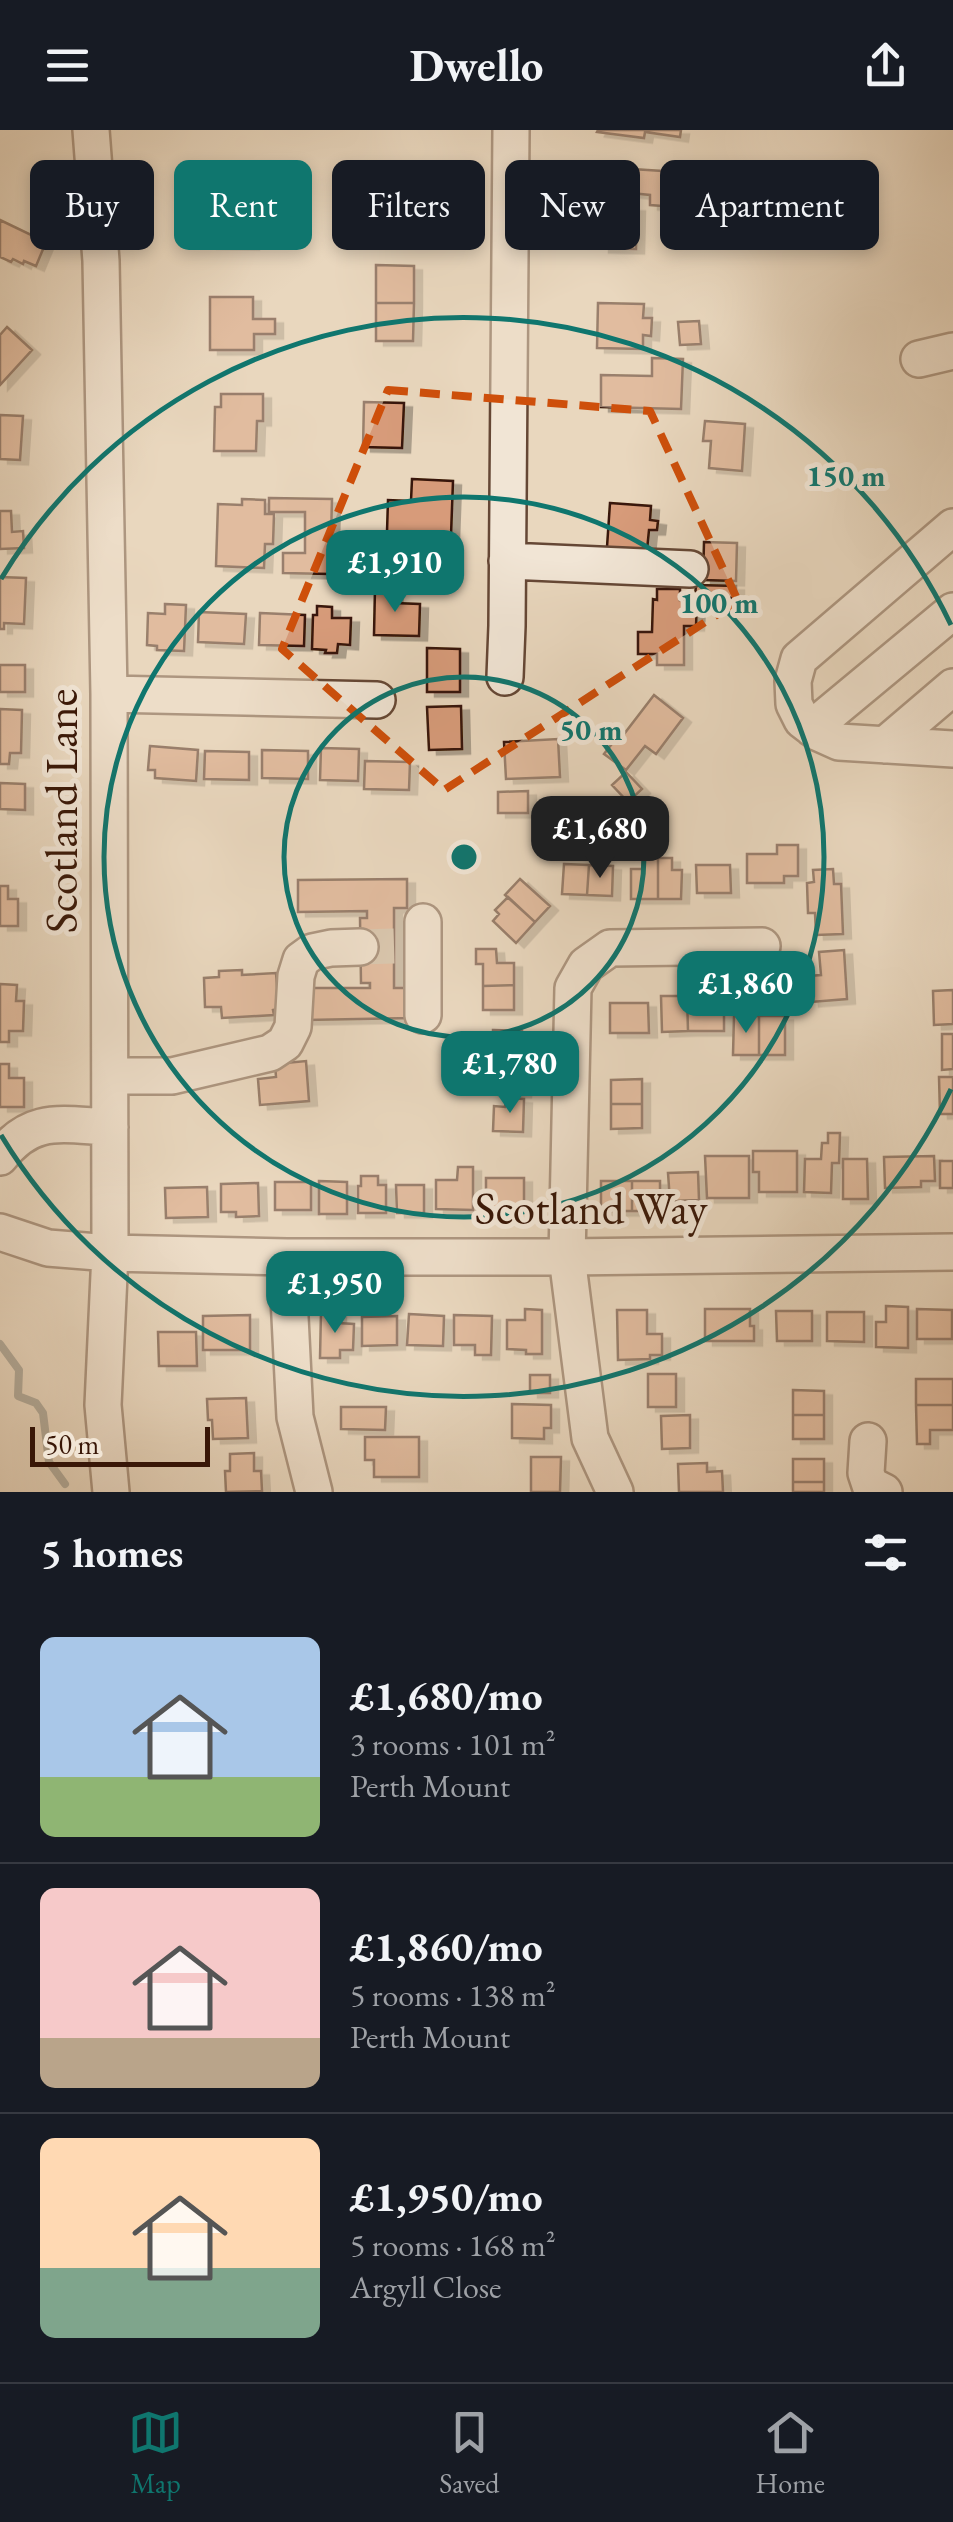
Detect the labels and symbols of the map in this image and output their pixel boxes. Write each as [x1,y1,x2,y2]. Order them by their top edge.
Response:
text: 150 m [807,456,885,495]
pin: £1,910 [314,530,476,615]
text: 100 m [680,583,758,622]
street label: Scotland Lane [32,689,90,933]
text: 50 m [559,710,623,749]
pin: £1,680 [519,796,681,881]
centre of rings [446,839,482,875]
pin: £1,860 [665,951,827,1036]
pin: £1,780 [429,1031,591,1116]
street label: Scotland Way [475,1179,708,1237]
pin: £1,950 [254,1251,416,1336]
scale bar [30,1422,210,1466]

